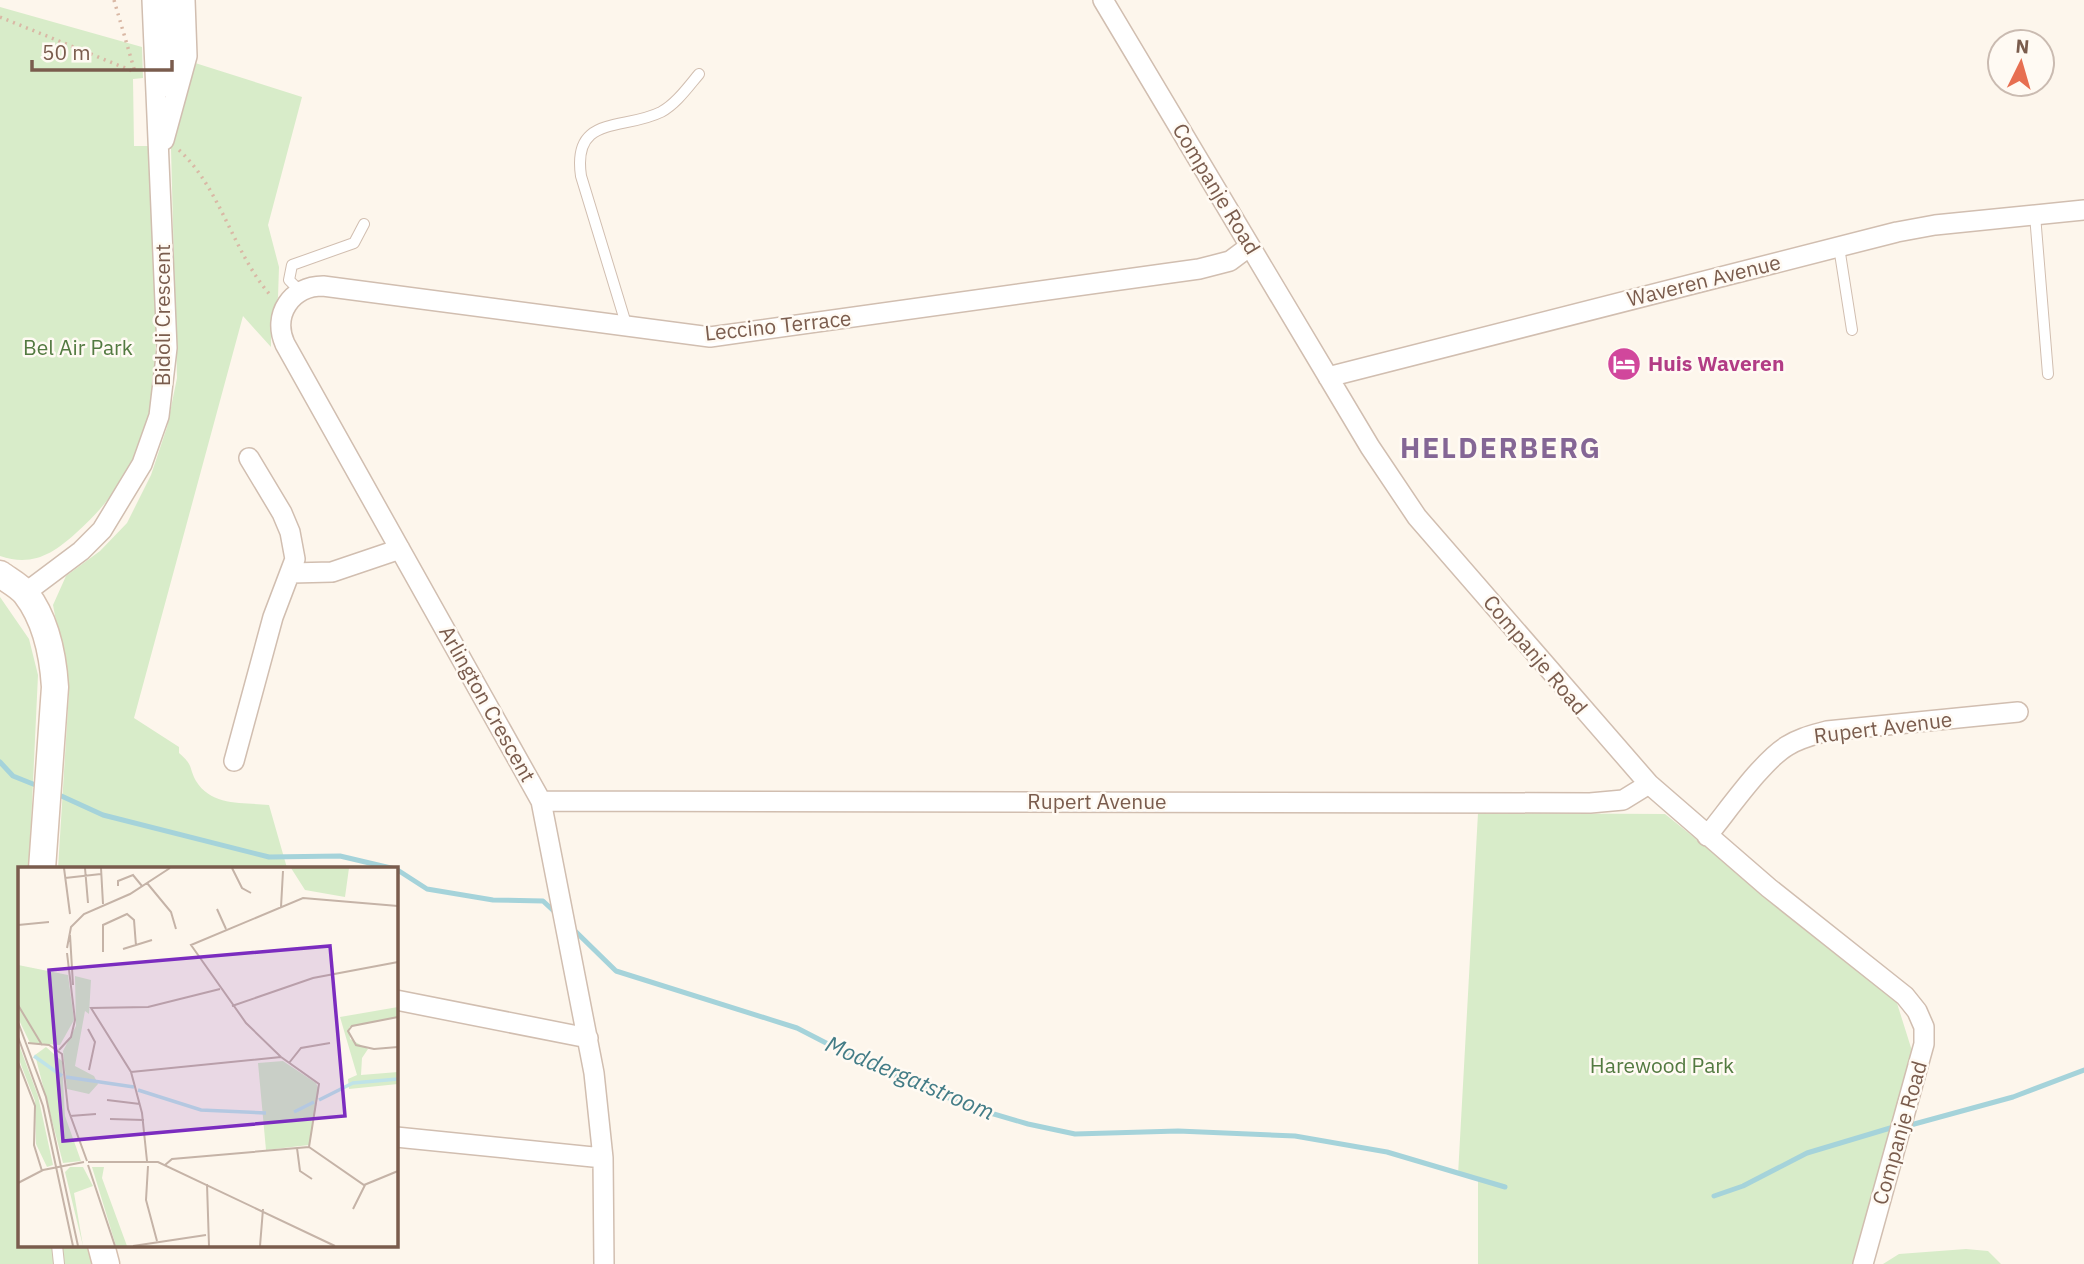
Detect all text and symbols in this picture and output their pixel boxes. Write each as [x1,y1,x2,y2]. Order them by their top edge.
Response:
scale bar [32,28,172,72]
north arrow [1986,28,2056,98]
text: N [2015,34,2030,59]
text: 50 m [42,38,91,66]
street label: Companje Road [1167,118,1267,259]
street label: Bidoli Crescent [148,244,176,386]
street label: Waveren Avenue [1624,247,1783,313]
street label: Leccino Terrace [703,303,853,347]
park label: Bel Air Park [23,333,133,361]
hotel icon: Huis Waveren [1605,345,1643,383]
place label: Huis Waveren [1648,349,1784,377]
district label: HELDERBERG [1400,429,1602,466]
street label: Companje Road [1477,588,1594,720]
street label: Arlington Crescent [433,620,542,787]
street label: Rupert Avenue [1812,705,1954,749]
street label: Rupert Avenue [1027,787,1167,815]
inset map [18,867,397,1246]
water label: Moddergatstroom [821,1028,999,1126]
park label: Harewood Park [1590,1051,1734,1079]
street label: Companje Road [1865,1057,1933,1208]

